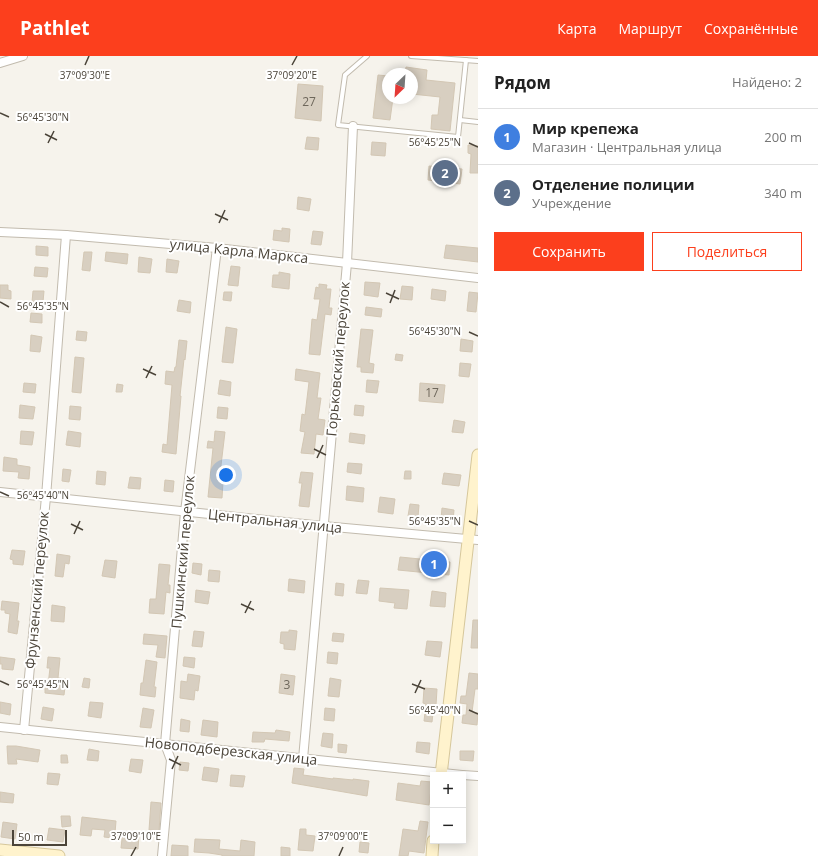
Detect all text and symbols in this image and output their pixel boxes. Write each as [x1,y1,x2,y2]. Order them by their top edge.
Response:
text: Pathlet [20,15,89,41]
text: Карта [557,19,596,38]
text: Маршрут [618,19,682,38]
text: Сохранённые [704,19,798,38]
text: 37°09'30"E [60,68,110,82]
text: 37°09'20"E [267,68,317,82]
north arrow [382,68,418,104]
text: Рядом [494,71,551,94]
text: Найдено: 2 [732,73,802,91]
house number: 27 [302,93,316,110]
text: 56°45'30"N [17,110,69,124]
text: Мир крепежа [532,118,639,138]
text: 1 [503,128,511,146]
text: 200 m [764,128,802,146]
text: 56°45'25"N [409,135,461,149]
text: Магазин · Центральная улица [532,138,722,156]
pin: 2 [432,158,458,188]
text: Отделение полиции [532,174,695,194]
text: 2 [503,184,511,202]
text: 340 m [764,184,802,202]
text: Учреждение [532,194,611,212]
button: Сохранить [494,232,644,271]
button: Поделиться [652,232,802,271]
street label: улица Карла Маркса [169,234,309,267]
street label: Горьковский переулок [321,280,354,437]
text: 56°45'35"N [17,299,69,313]
text: 56°45'30"N [409,324,461,338]
house number: 17 [425,384,439,401]
your location [216,465,236,485]
street label: Пушкинский переулок [166,474,199,629]
text: 56°45'40"N [17,488,69,502]
street label: Центральная улица [207,504,343,537]
street label: Фрунзенский переулок [20,510,53,670]
text: 56°45'35"N [409,514,461,528]
pin: 1 [421,549,447,579]
house number: 3 [284,676,291,693]
text: 56°45'45"N [17,677,69,691]
text: 56°45'40"N [409,703,461,717]
street label: Новоподберезская улица [144,732,318,769]
map controls [430,772,466,844]
button: + [430,772,466,808]
button: − [430,808,466,844]
scale bar [12,828,67,847]
text: 50 m [18,829,44,844]
text: 37°09'10"E [111,829,161,843]
text: 37°09'00"E [318,829,368,843]

